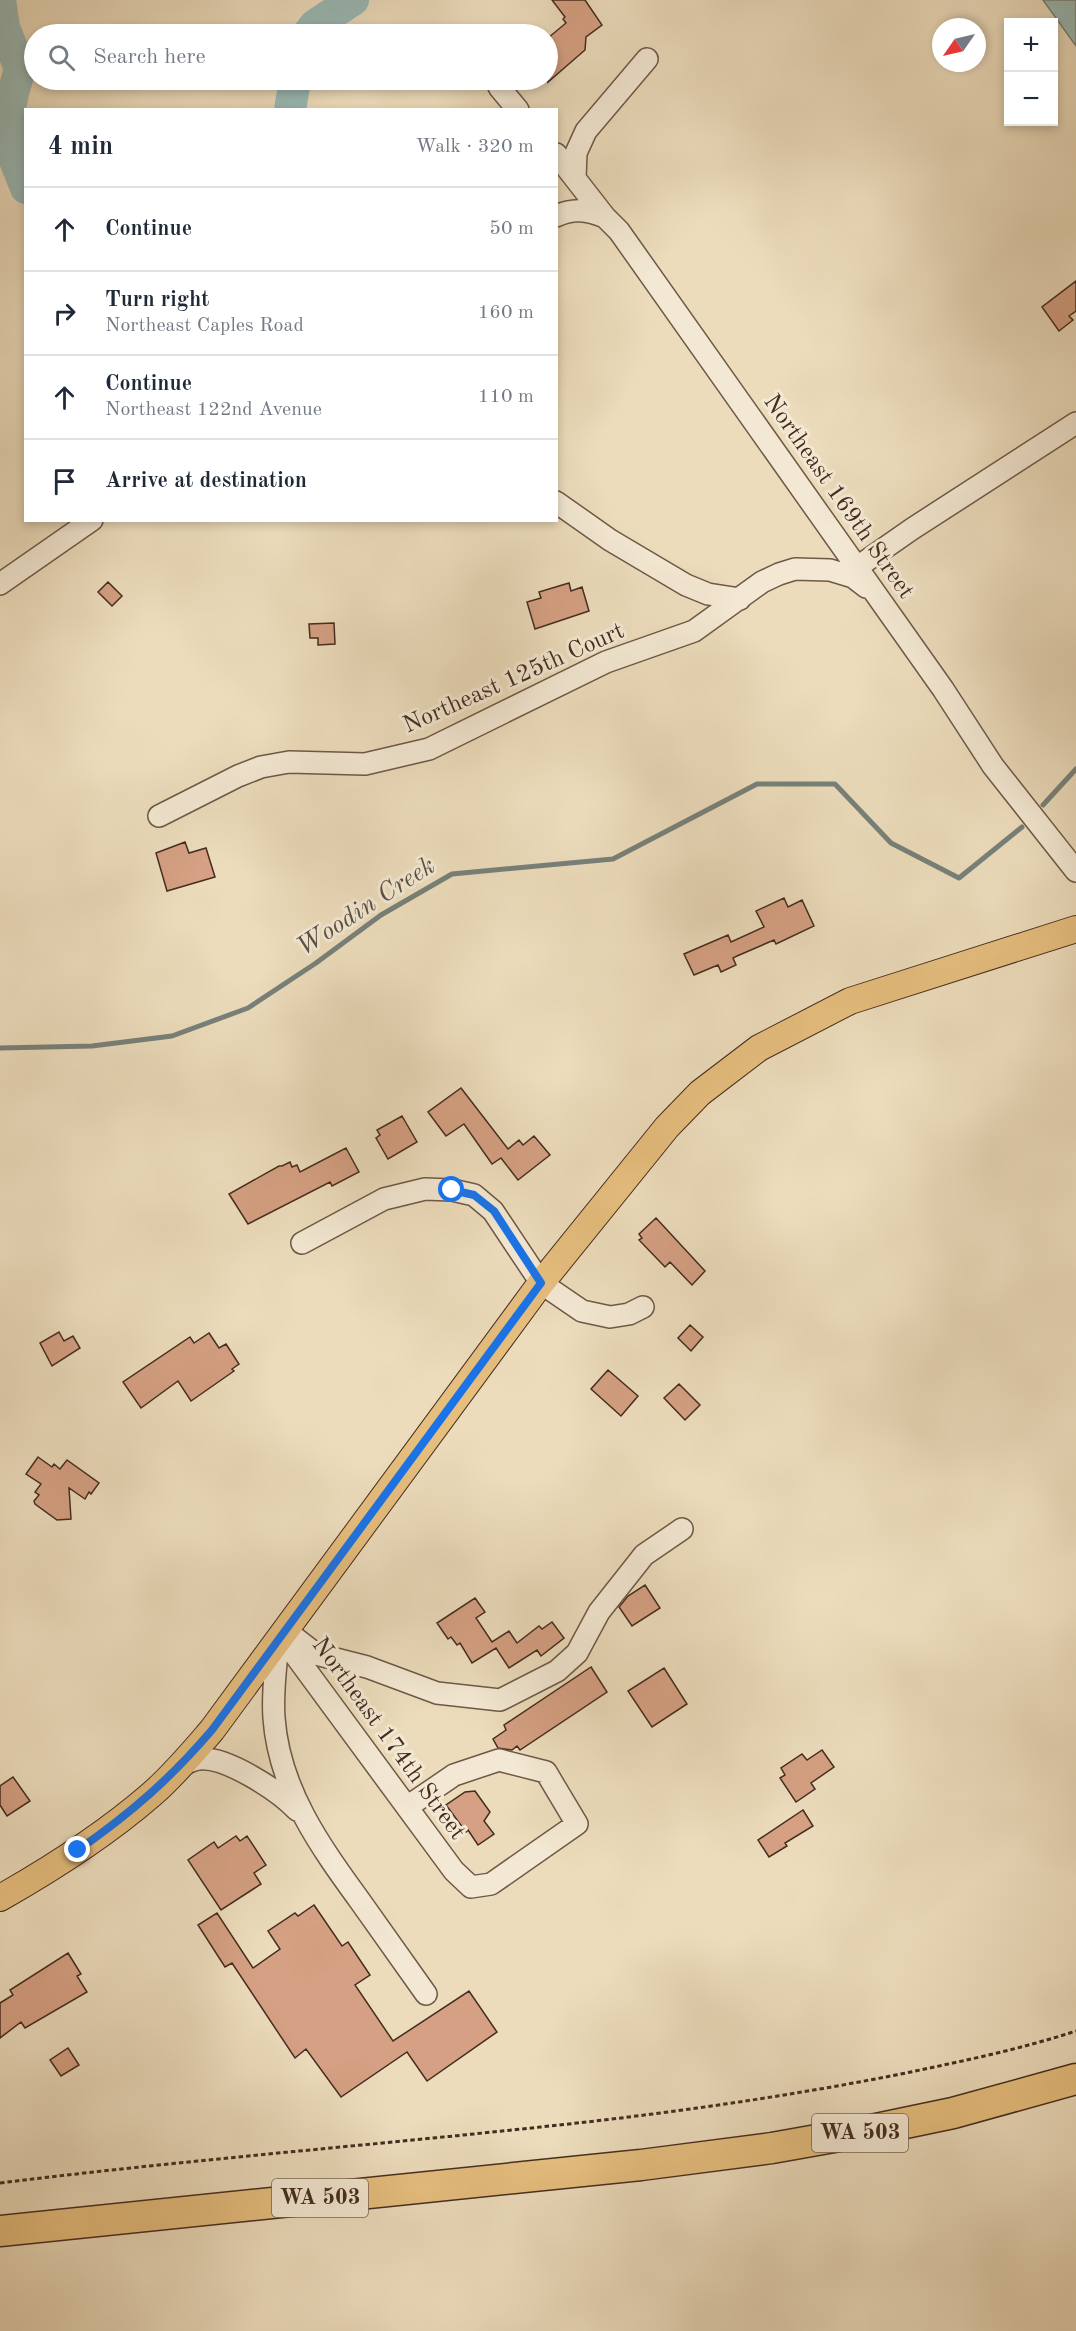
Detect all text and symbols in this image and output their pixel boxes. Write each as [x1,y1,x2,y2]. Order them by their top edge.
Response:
north arrow [932,18,986,72]
map controls [1004,18,1058,126]
button: + [1004,18,1058,72]
search box [24,24,558,90]
icon: search [45,41,78,74]
text: Search here [93,46,206,68]
button: − [1004,72,1058,126]
text: 4 min [48,134,113,160]
text: Walk · 320 m [415,137,534,157]
icon: ahead [48,213,81,246]
text: Continue [105,218,192,240]
text: 50 m [489,219,534,239]
text: Turn right [105,289,209,311]
icon: right [48,297,81,330]
text: 160 m [478,303,534,323]
text: Northeast Caples Road [105,316,304,336]
text: Continue [105,373,192,395]
icon: ahead [48,381,81,414]
text: 110 m [478,387,534,407]
street label: Northeast 169th Street [758,390,918,604]
text: Northeast 122nd Avenue [105,400,322,420]
icon: arrive [48,465,81,498]
text: Arrive at destination [105,470,307,492]
street label: Northeast 125th Court [400,619,628,739]
water label: Woodin Creek [292,853,440,961]
route start [438,1176,464,1202]
street label: Northeast 174th Street [307,1633,469,1845]
route end [64,1836,90,1862]
road number: WA 503 [812,2114,908,2152]
road number: WA 503 [272,2179,368,2217]

